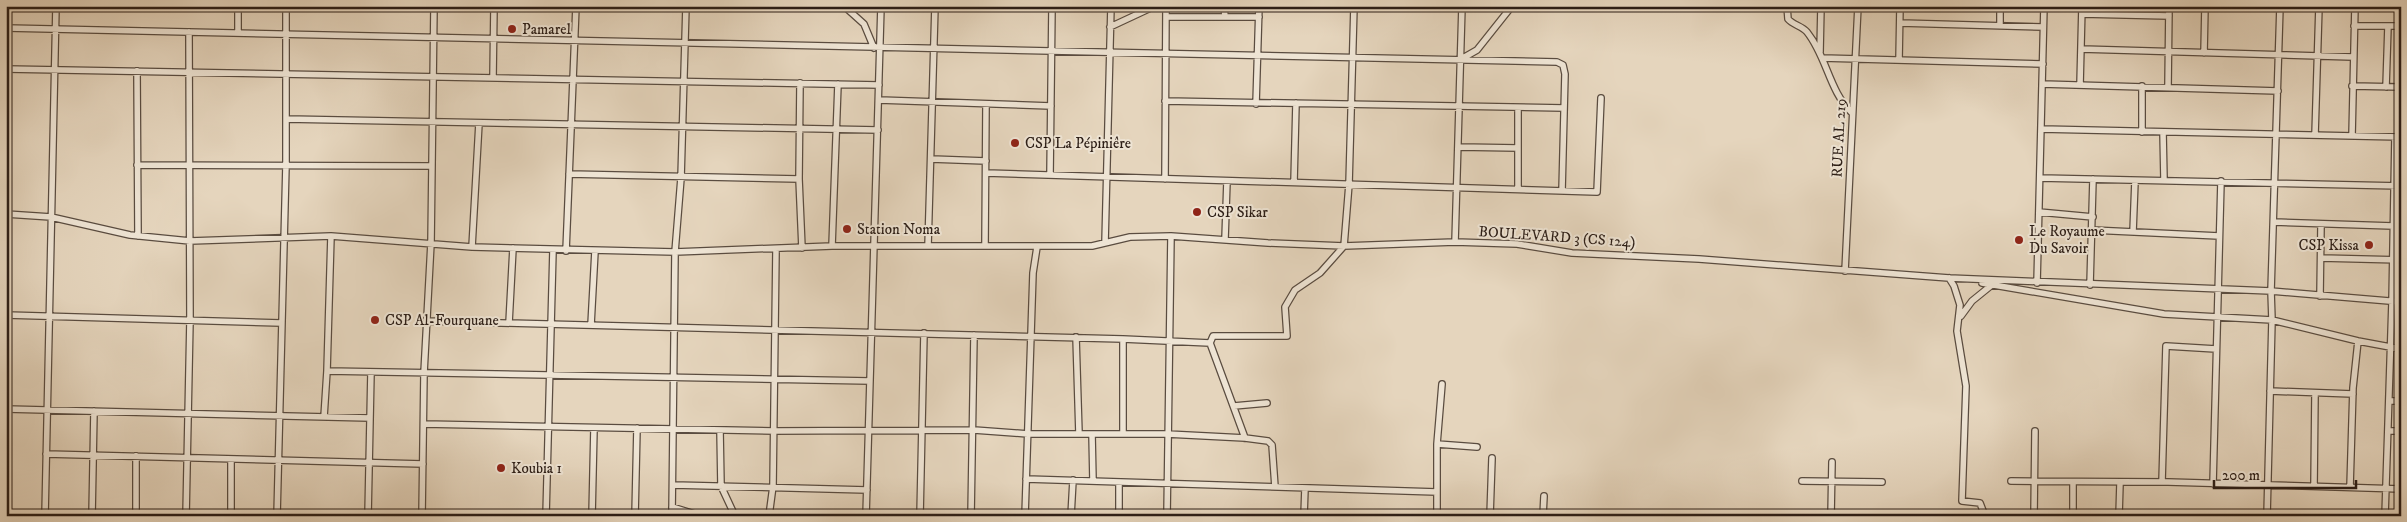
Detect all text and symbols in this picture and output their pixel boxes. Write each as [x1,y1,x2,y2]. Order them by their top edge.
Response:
place label: Pamarel [522,20,572,39]
marker: Pamarel [506,23,518,35]
street label: RUE AL 219 [1827,98,1851,178]
place label: CSP La Pépiniêre [1025,134,1131,153]
marker: CSP La Pépiniêre [1009,137,1021,149]
place label: CSP Sikar [1207,203,1268,222]
marker: CSP Sikar [1191,206,1203,218]
place label: Station Noma [857,220,941,239]
street label: BOULEVARD 3 (CS 124) [1478,222,1636,252]
place label: Le Royaume Du Savoir [2029,222,2105,258]
marker: Station Noma [841,223,853,235]
marker: Le Royaume Du Savoir [2013,234,2025,246]
place label: CSP Kissa [2298,236,2360,255]
marker: CSP Kissa [2363,239,2375,251]
place label: CSP Al-Fourquane [385,311,499,330]
marker: CSP Al-Fourquane [369,314,381,326]
scale bar [2214,457,2357,489]
place label: Koubia 1 [511,459,562,478]
marker: Koubia 1 [495,462,507,474]
text: 200 m [2222,466,2260,485]

